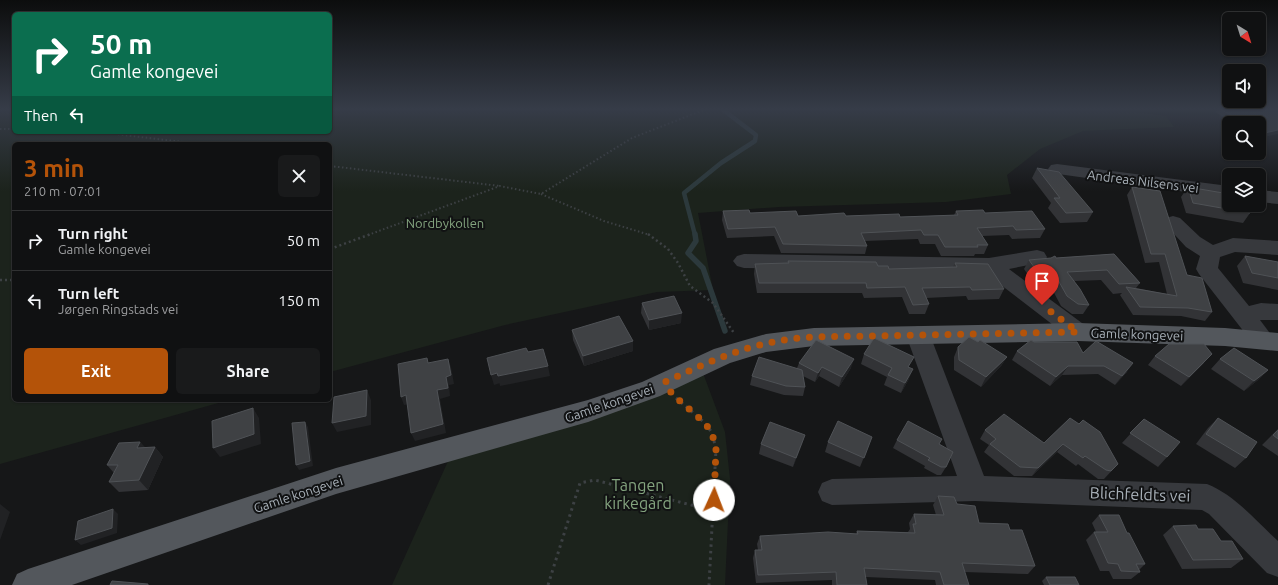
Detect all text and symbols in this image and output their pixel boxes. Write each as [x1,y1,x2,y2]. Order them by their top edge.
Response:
north arrow [1222,12,1266,56]
map controls [1222,12,1266,212]
icon: right [24,28,76,80]
text: 50 m [90,28,152,59]
text: Gamle kongevei [90,61,218,81]
button: sound [1222,64,1266,108]
icon: left [66,104,88,126]
text: Then [24,107,58,124]
button: search [1222,116,1266,160]
text: 3 min [24,155,85,182]
button: close [278,155,320,197]
street label: Andreas Nilsens vei [1086,167,1200,195]
button: layers [1222,168,1266,212]
text: 210 m · 07:01 [24,184,102,198]
park label: Nordbykollen [406,216,484,230]
text: Turn right [58,225,128,242]
icon: right [24,230,46,252]
text: 50 m [287,232,320,249]
text: Gamle kongevei [58,242,151,256]
pin [1025,264,1059,305]
icon: arrive [1031,270,1053,292]
text: Turn left [58,285,119,302]
icon: left [24,290,46,312]
text: 150 m [278,292,320,309]
text: Jørgen Ringstads vei [58,302,178,316]
street label: Gamle kongevei [1090,325,1184,343]
button: Exit [24,348,168,394]
button: Share [176,348,320,394]
street label: Gamle kongevei [563,381,655,425]
street label: Gamle kongevei [252,473,344,515]
park label: Tangen kirkegård [604,476,672,512]
position arrow [693,479,735,521]
street label: Blichfeldts vei [1089,483,1191,505]

